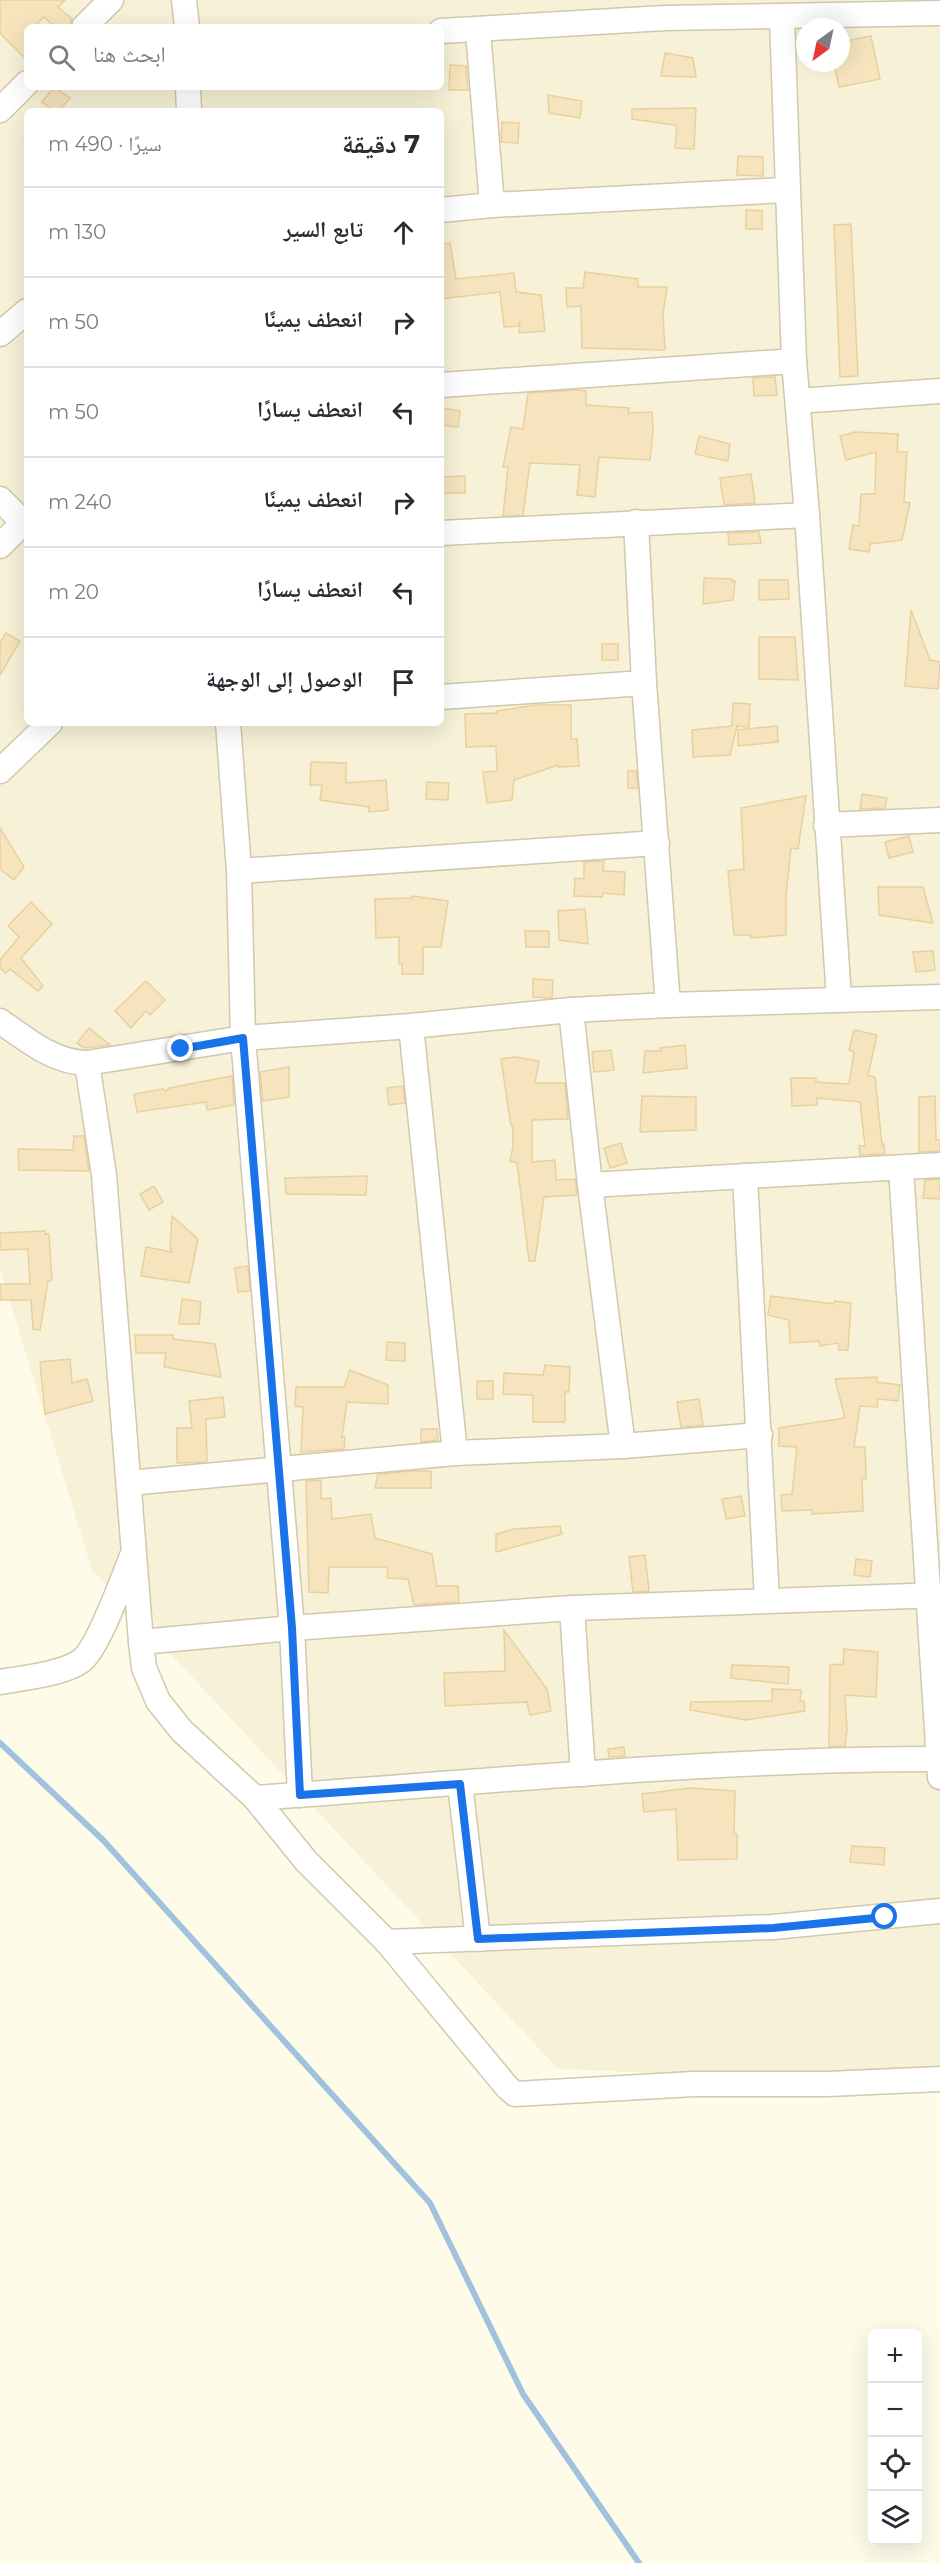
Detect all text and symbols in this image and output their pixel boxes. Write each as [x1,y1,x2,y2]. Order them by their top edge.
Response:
north arrow [796,18,850,72]
search box [24,24,444,90]
icon: search [45,41,78,74]
text: ابحث هنا [93,41,166,68]
text: 7 دقيقة [342,128,420,160]
text: سيرًا · 490 m [48,132,162,156]
text: تابع السير [283,216,363,243]
icon: ahead [387,216,420,249]
text: 130 m [48,220,106,244]
text: انعطف يمينًا [263,306,363,333]
icon: right [387,306,420,339]
text: 50 m [48,310,99,334]
text: انعطف يسارًا [257,396,363,423]
icon: left [387,396,420,429]
text: 50 m [48,400,99,424]
text: انعطف يمينًا [263,486,363,513]
icon: right [387,486,420,519]
text: 240 m [48,490,112,514]
text: انعطف يسارًا [257,576,363,603]
icon: left [387,576,420,609]
text: 20 m [48,580,99,604]
text: الوصول إلى الوجهة [206,666,363,693]
icon: arrive [387,666,420,699]
route end [167,1035,193,1061]
route start [871,1903,897,1929]
map controls [868,2329,922,2545]
button: + [868,2329,922,2383]
button: − [868,2383,922,2437]
button: locate [868,2437,922,2491]
button: layers [868,2491,922,2545]

